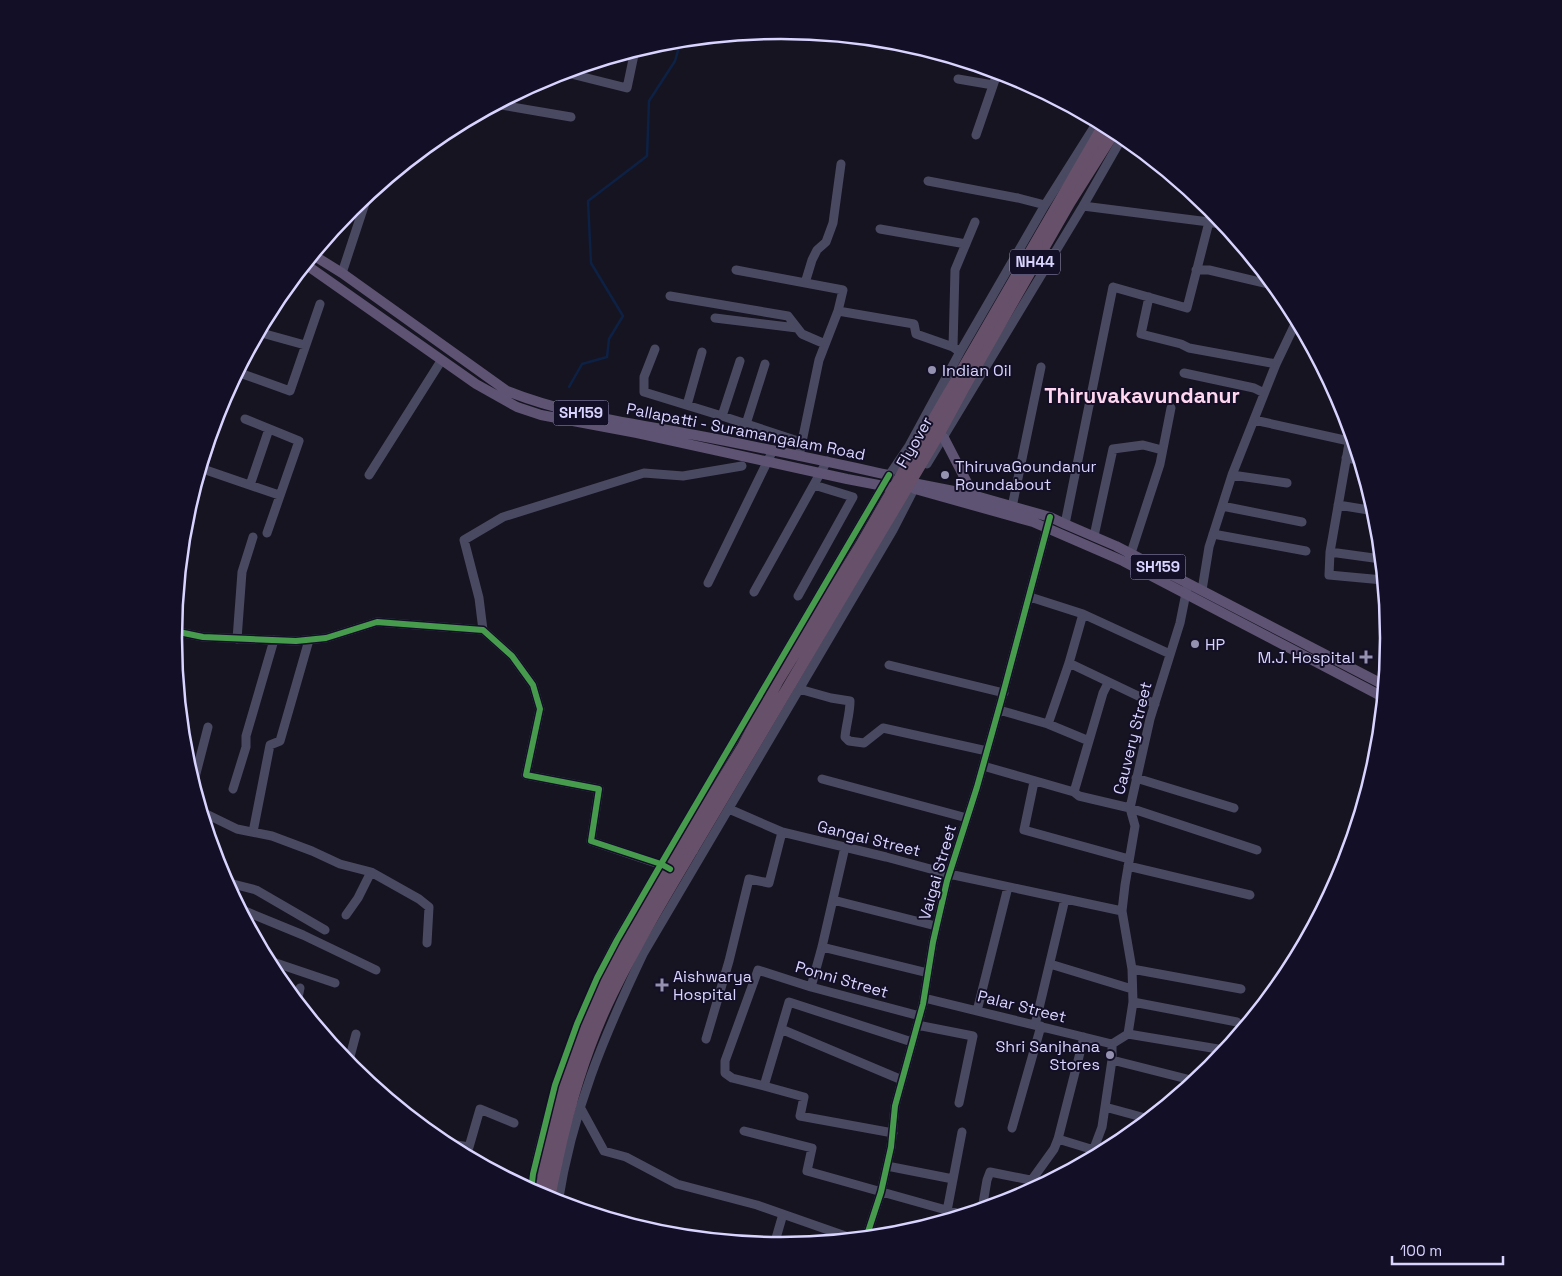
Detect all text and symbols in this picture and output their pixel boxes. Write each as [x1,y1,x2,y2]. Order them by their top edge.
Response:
road number: NH44 [1010,250,1060,274]
place label: Indian Oil [942,360,1012,381]
marker: Indian Oil [926,364,938,376]
district label: Thiruvakavundanur [1044,382,1240,409]
street label: Pallapatti - Suramangalam Road [625,398,867,465]
road number: SH159 [554,400,608,426]
street label: Flyover [891,413,937,472]
place label: ThiruvaGoundanur Roundabout [955,456,1097,495]
marker: ThiruvaGoundanur Roundabout [939,469,951,481]
road number: SH159 [1130,554,1186,580]
place label: HP [1205,634,1225,655]
marker: HP [1189,638,1201,650]
place label: M.J. Hospital [1257,647,1355,668]
marker: M.J. Hospital [1359,650,1373,664]
street label: Cauvery Street [1108,679,1157,797]
street label: Gangai Street [815,815,923,861]
street label: Vaigai Street [914,822,961,923]
street label: Ponni Street [793,956,891,1003]
place label: Aishwarya Hospital [673,966,752,1005]
marker: Aishwarya Hospital [655,978,669,992]
street label: Palar Street [975,985,1068,1028]
place label: Shri Sanjhana Stores [996,1036,1100,1075]
marker: Shri Sanjhana Stores [1104,1049,1116,1061]
scale bar [1392,1234,1503,1266]
text: 100 m [1400,1241,1442,1260]

